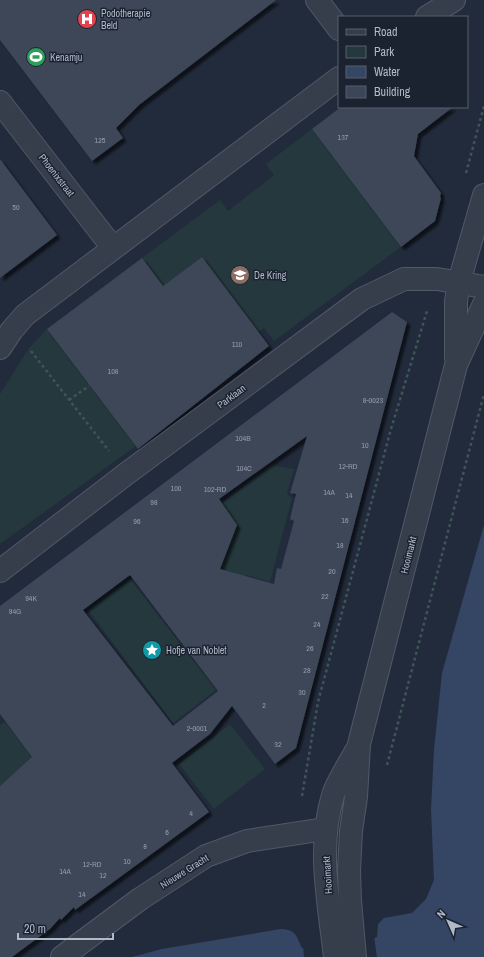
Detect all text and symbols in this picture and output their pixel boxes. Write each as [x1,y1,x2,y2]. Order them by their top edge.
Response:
place label: Podotherapie Beld [101,7,151,32]
hospital icon: Podotherapie Beld [76,8,98,30]
legend [338,16,468,108]
text: Road [374,24,398,40]
text: Park [374,44,394,60]
sports icon: Kenamju [25,46,47,68]
place label: Kenamju [50,51,82,64]
text: Water [374,64,401,80]
text: Building [374,84,411,100]
house number: 137 [338,132,349,142]
house number: 125 [95,135,106,145]
street label: Phoenixstraat [36,151,78,200]
house number: 50 [12,202,20,212]
school or university icon: De Kring [229,264,251,286]
place label: De Kring [254,269,287,282]
house number: 110 [232,339,243,349]
house number: 108 [108,366,119,376]
street label: Parklaan [214,381,248,411]
house number: 8-0023 [363,395,384,405]
house number: 104B [235,433,251,443]
house number: 10 [361,440,369,450]
house number: 12-RD [339,461,358,471]
house number: 104C [236,463,252,473]
house number: 100 [171,483,182,493]
house number: 102-RD [204,484,227,494]
house number: 14A [323,487,335,497]
house number: 14 [345,490,353,500]
house number: 98 [150,497,158,507]
house number: 16 [341,515,349,525]
house number: 96 [133,516,141,526]
street label: Hooimarkt [398,535,420,575]
house number: 18 [336,540,344,550]
house number: 20 [328,566,336,576]
house number: 22 [321,591,329,601]
house number: 94K [25,593,37,603]
house number: 94G [9,606,21,616]
house number: 24 [313,619,321,629]
place icon: Hofje van Noblet [141,639,163,661]
house number: 26 [306,643,314,653]
place label: Hofje van Noblet [166,644,227,657]
house number: 28 [303,665,311,675]
house number: 30 [298,687,306,697]
house number: 2 [262,700,266,710]
house number: 2-0001 [187,723,208,733]
house number: 32 [274,739,282,749]
house number: 4 [189,808,193,818]
house number: 6 [165,827,169,837]
house number: 8 [143,841,147,851]
street label: Nieuwe Gracht [158,851,212,891]
street label: Hooimarkt [320,855,335,894]
house number: 10 [123,856,131,866]
house number: 12-RD [83,859,102,869]
house number: 14A [59,866,71,876]
house number: 12 [99,870,107,880]
house number: 14 [78,889,86,899]
north arrow [428,901,468,941]
text: N [434,907,448,921]
scale bar [18,915,113,941]
text: 20 m [24,921,46,937]

